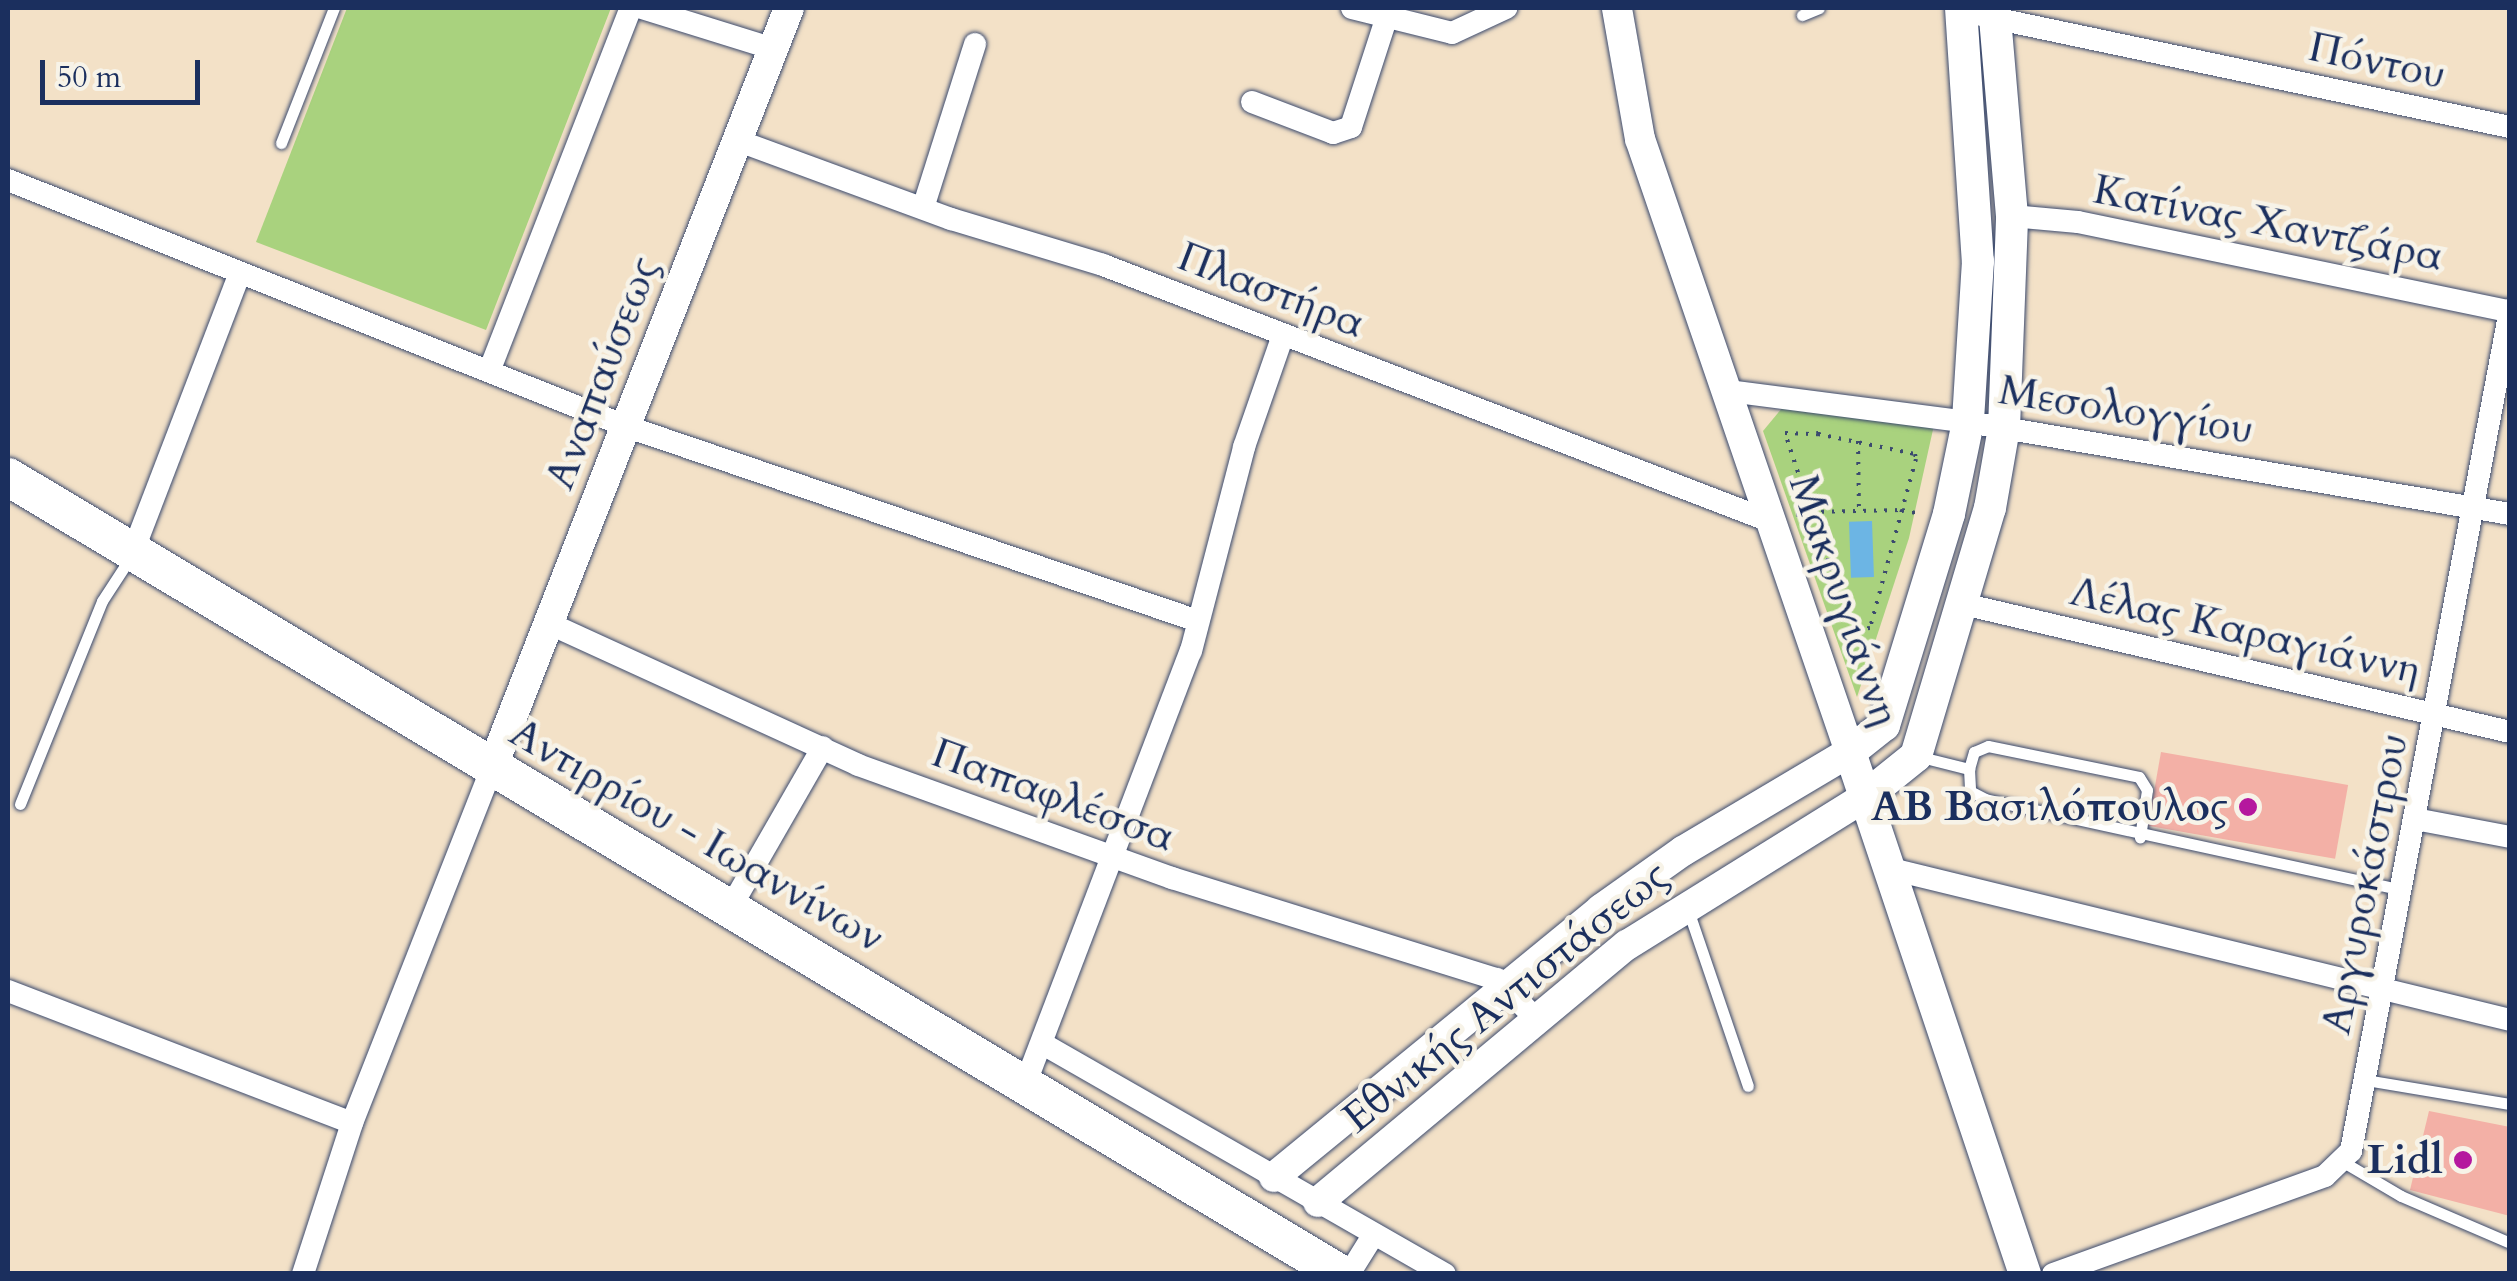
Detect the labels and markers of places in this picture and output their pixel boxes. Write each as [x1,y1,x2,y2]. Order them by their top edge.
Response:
place label: ΑΒ Βασιλόπουλος [1871,782,2228,832]
marker: ΑΒ Βασιλόπουλος [2237,796,2259,818]
place label: Lidl [2367,1135,2443,1185]
marker: Lidl [2452,1149,2474,1171]

